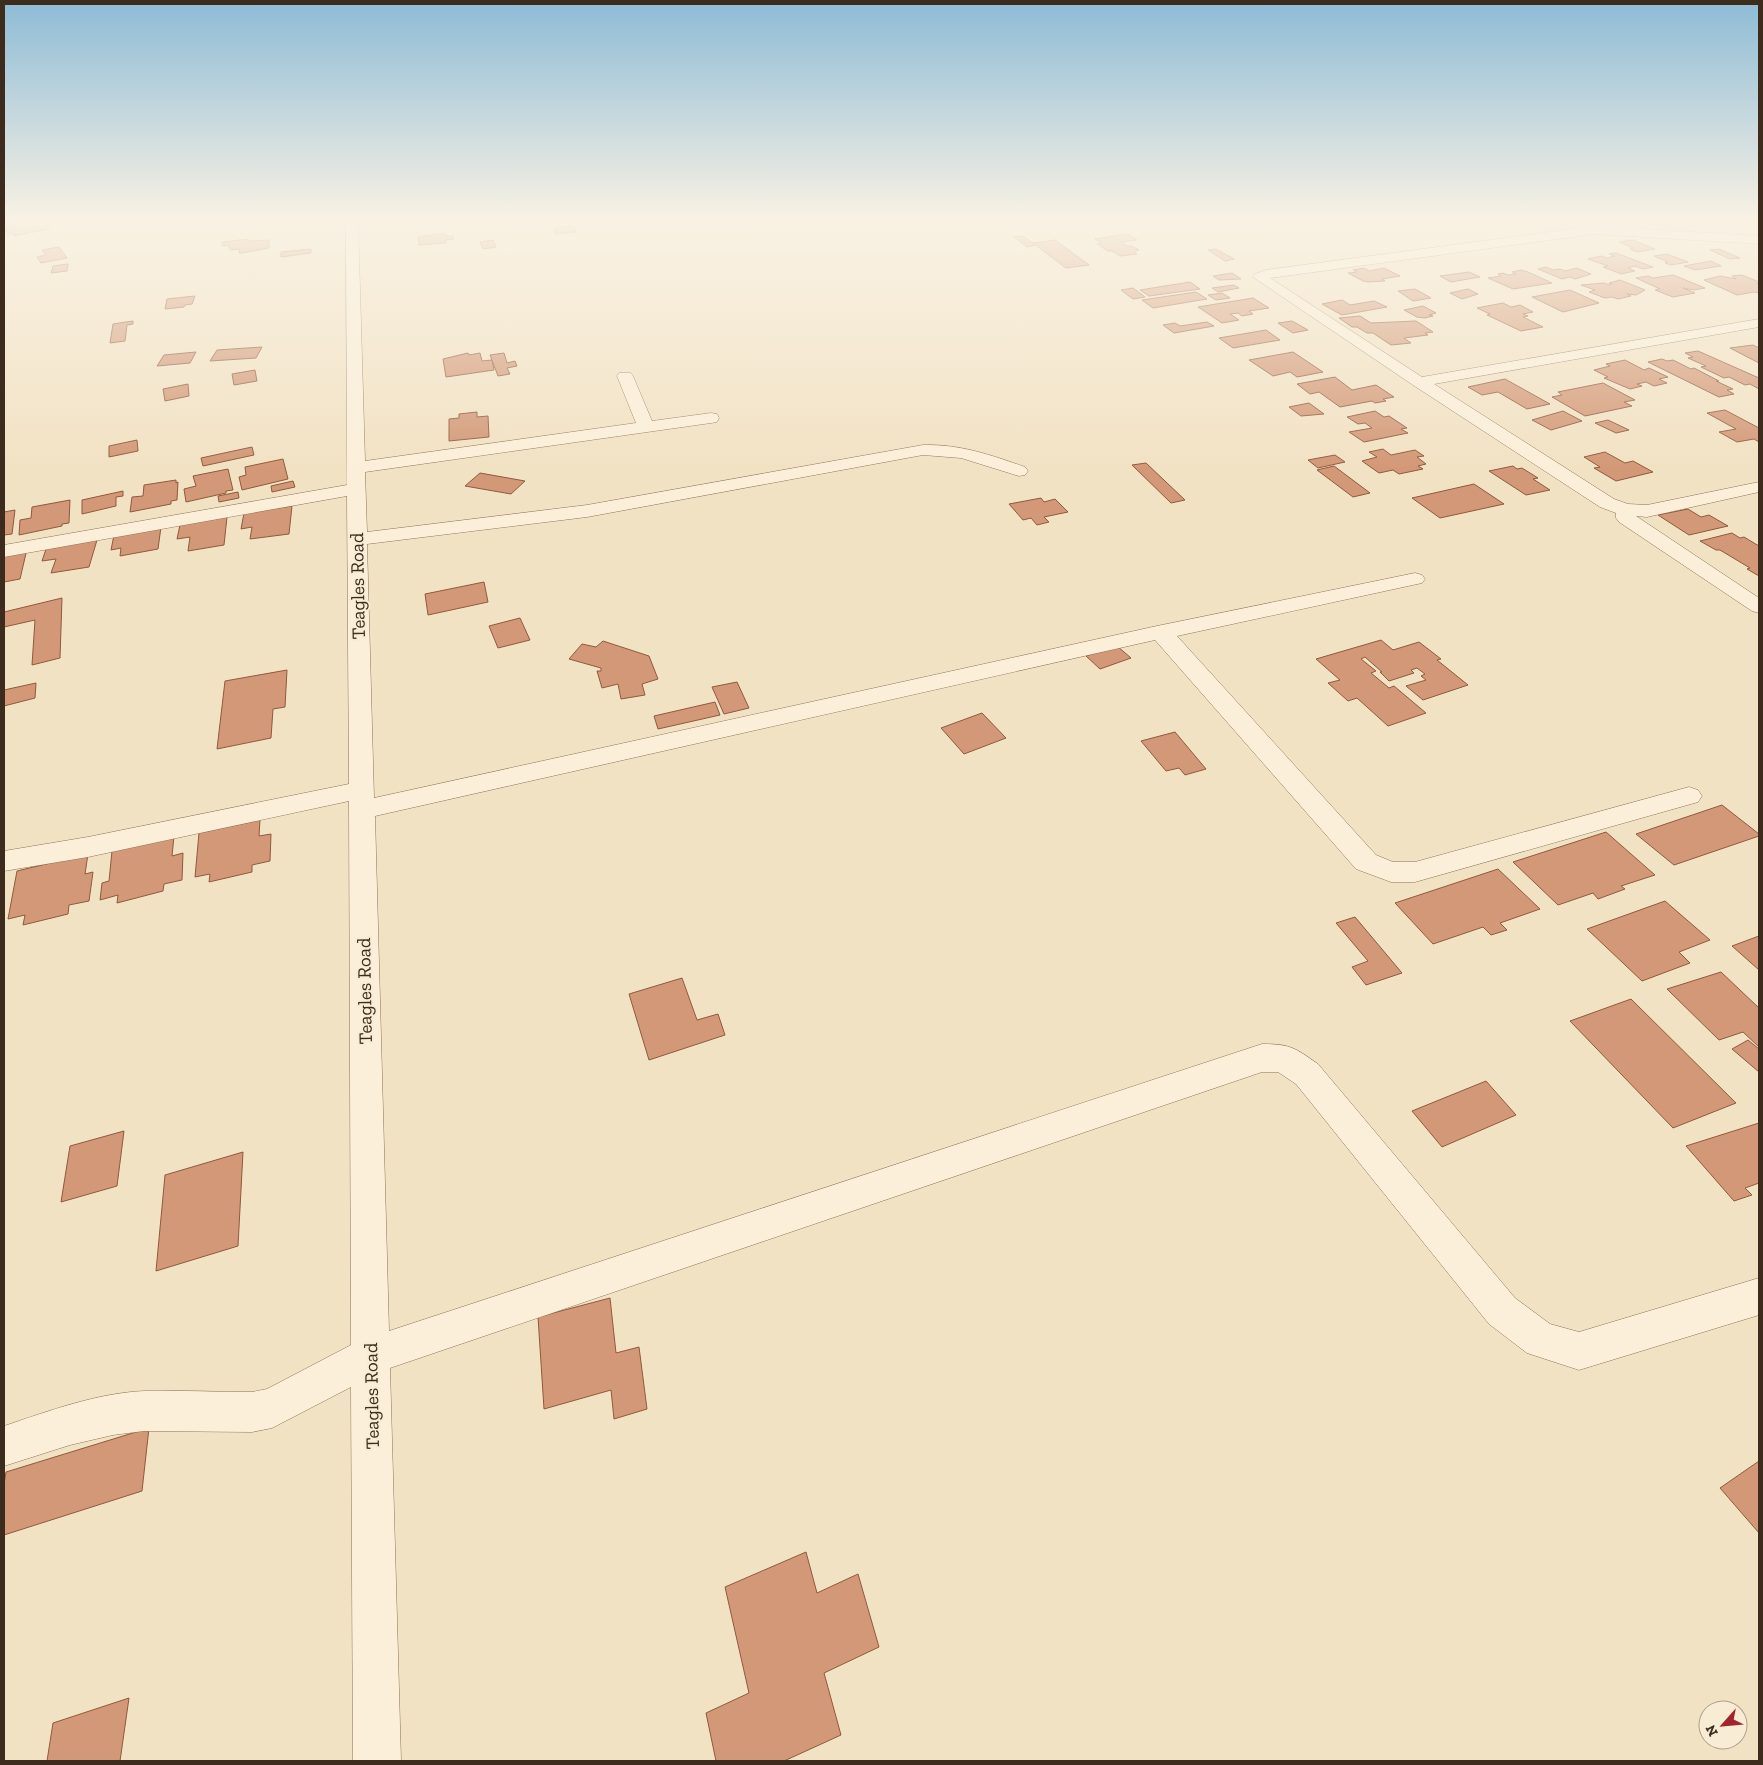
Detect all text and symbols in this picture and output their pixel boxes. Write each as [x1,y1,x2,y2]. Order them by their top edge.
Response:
street label: Teagles Road [345,532,370,639]
street label: Teagles Road [352,937,377,1044]
street label: Teagles Road [359,1342,384,1449]
north arrow [1698,1700,1748,1750]
text: N [1702,1722,1722,1739]

